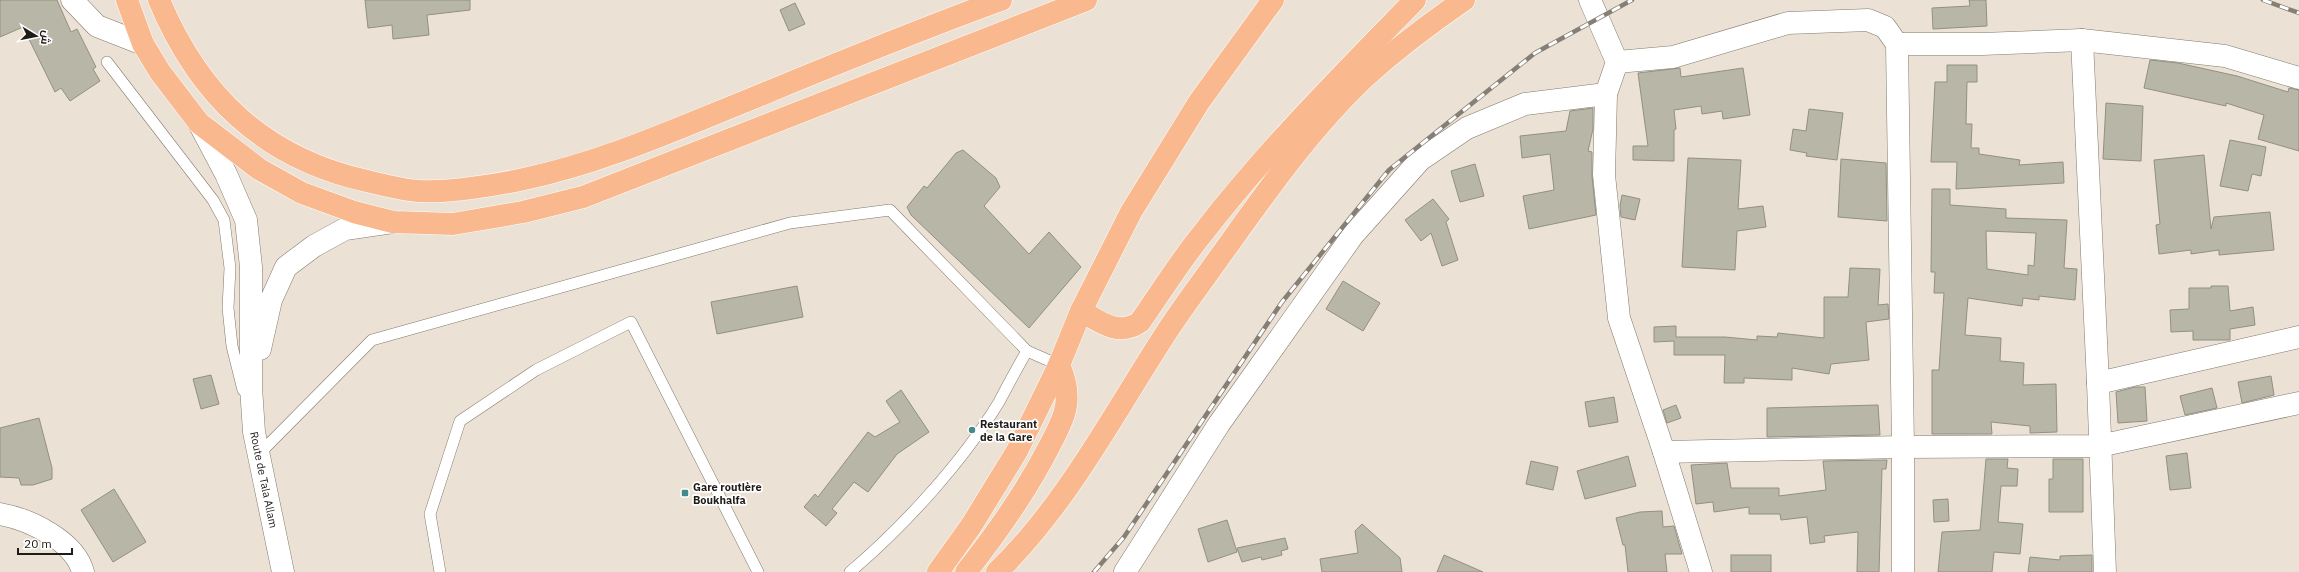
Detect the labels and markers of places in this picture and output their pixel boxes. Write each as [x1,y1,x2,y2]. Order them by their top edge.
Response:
place label: Restaurant de la Gare [980,417,1037,444]
marker: Restaurant de la Gare [967,425,977,435]
place label: Gare routière Boukhalfa [693,480,762,507]
marker: Gare routière Boukhalfa [680,488,690,498]

